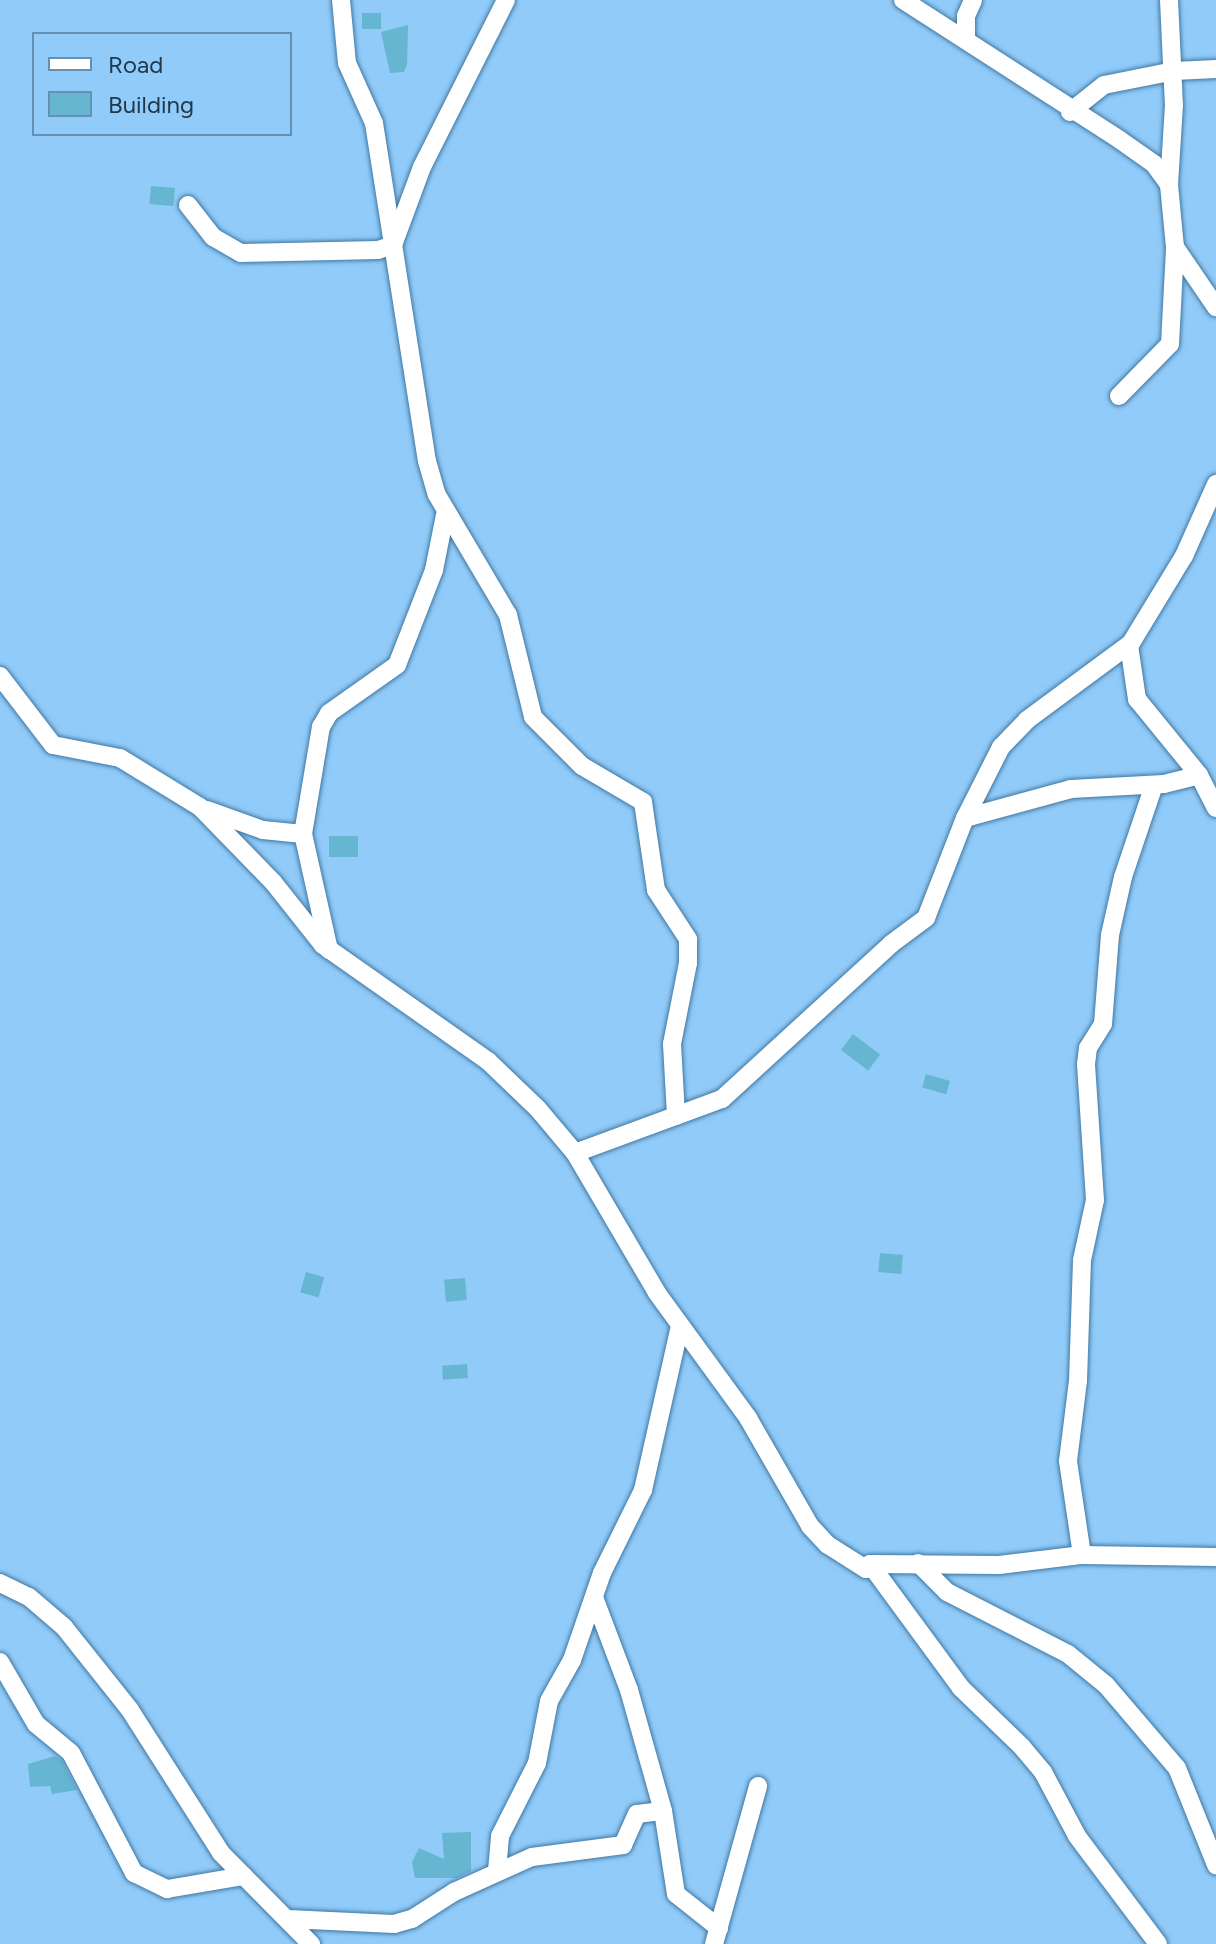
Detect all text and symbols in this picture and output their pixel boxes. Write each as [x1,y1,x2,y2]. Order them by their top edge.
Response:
legend [32,32,292,136]
text: Road [108,50,163,79]
text: Building [108,90,194,119]

